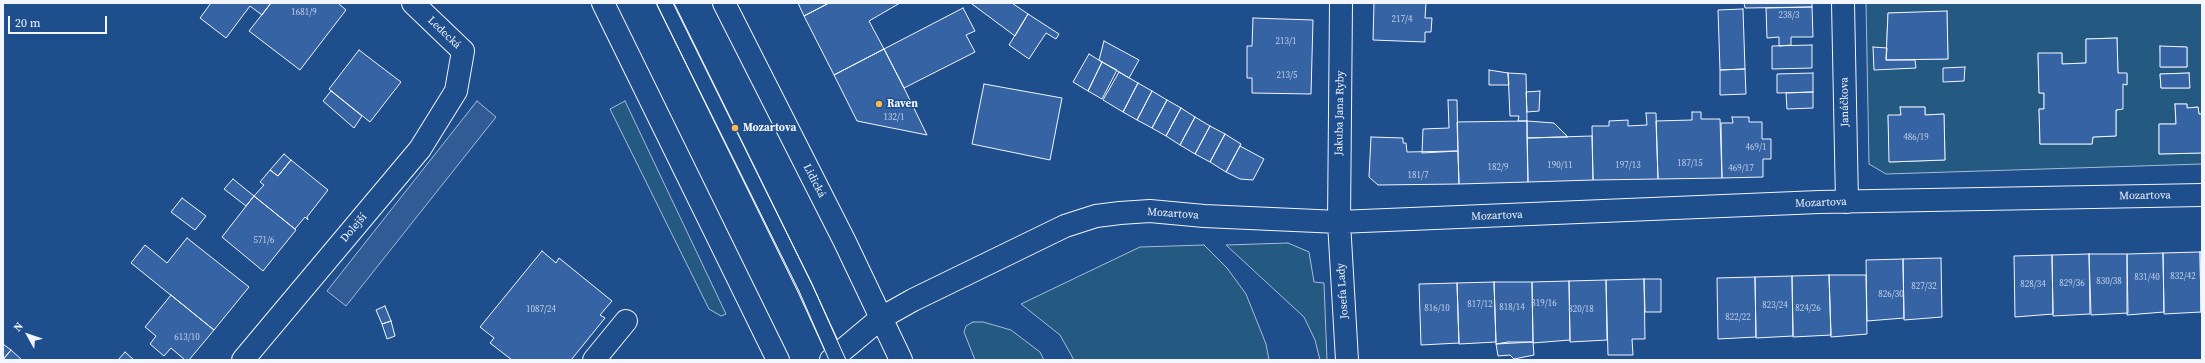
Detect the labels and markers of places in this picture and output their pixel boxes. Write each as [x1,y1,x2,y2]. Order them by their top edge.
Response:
place label: Raven [887,97,918,111]
marker: Raven [874,99,884,109]
place label: Mozartova [743,121,796,135]
marker: Mozartova [730,123,740,133]

